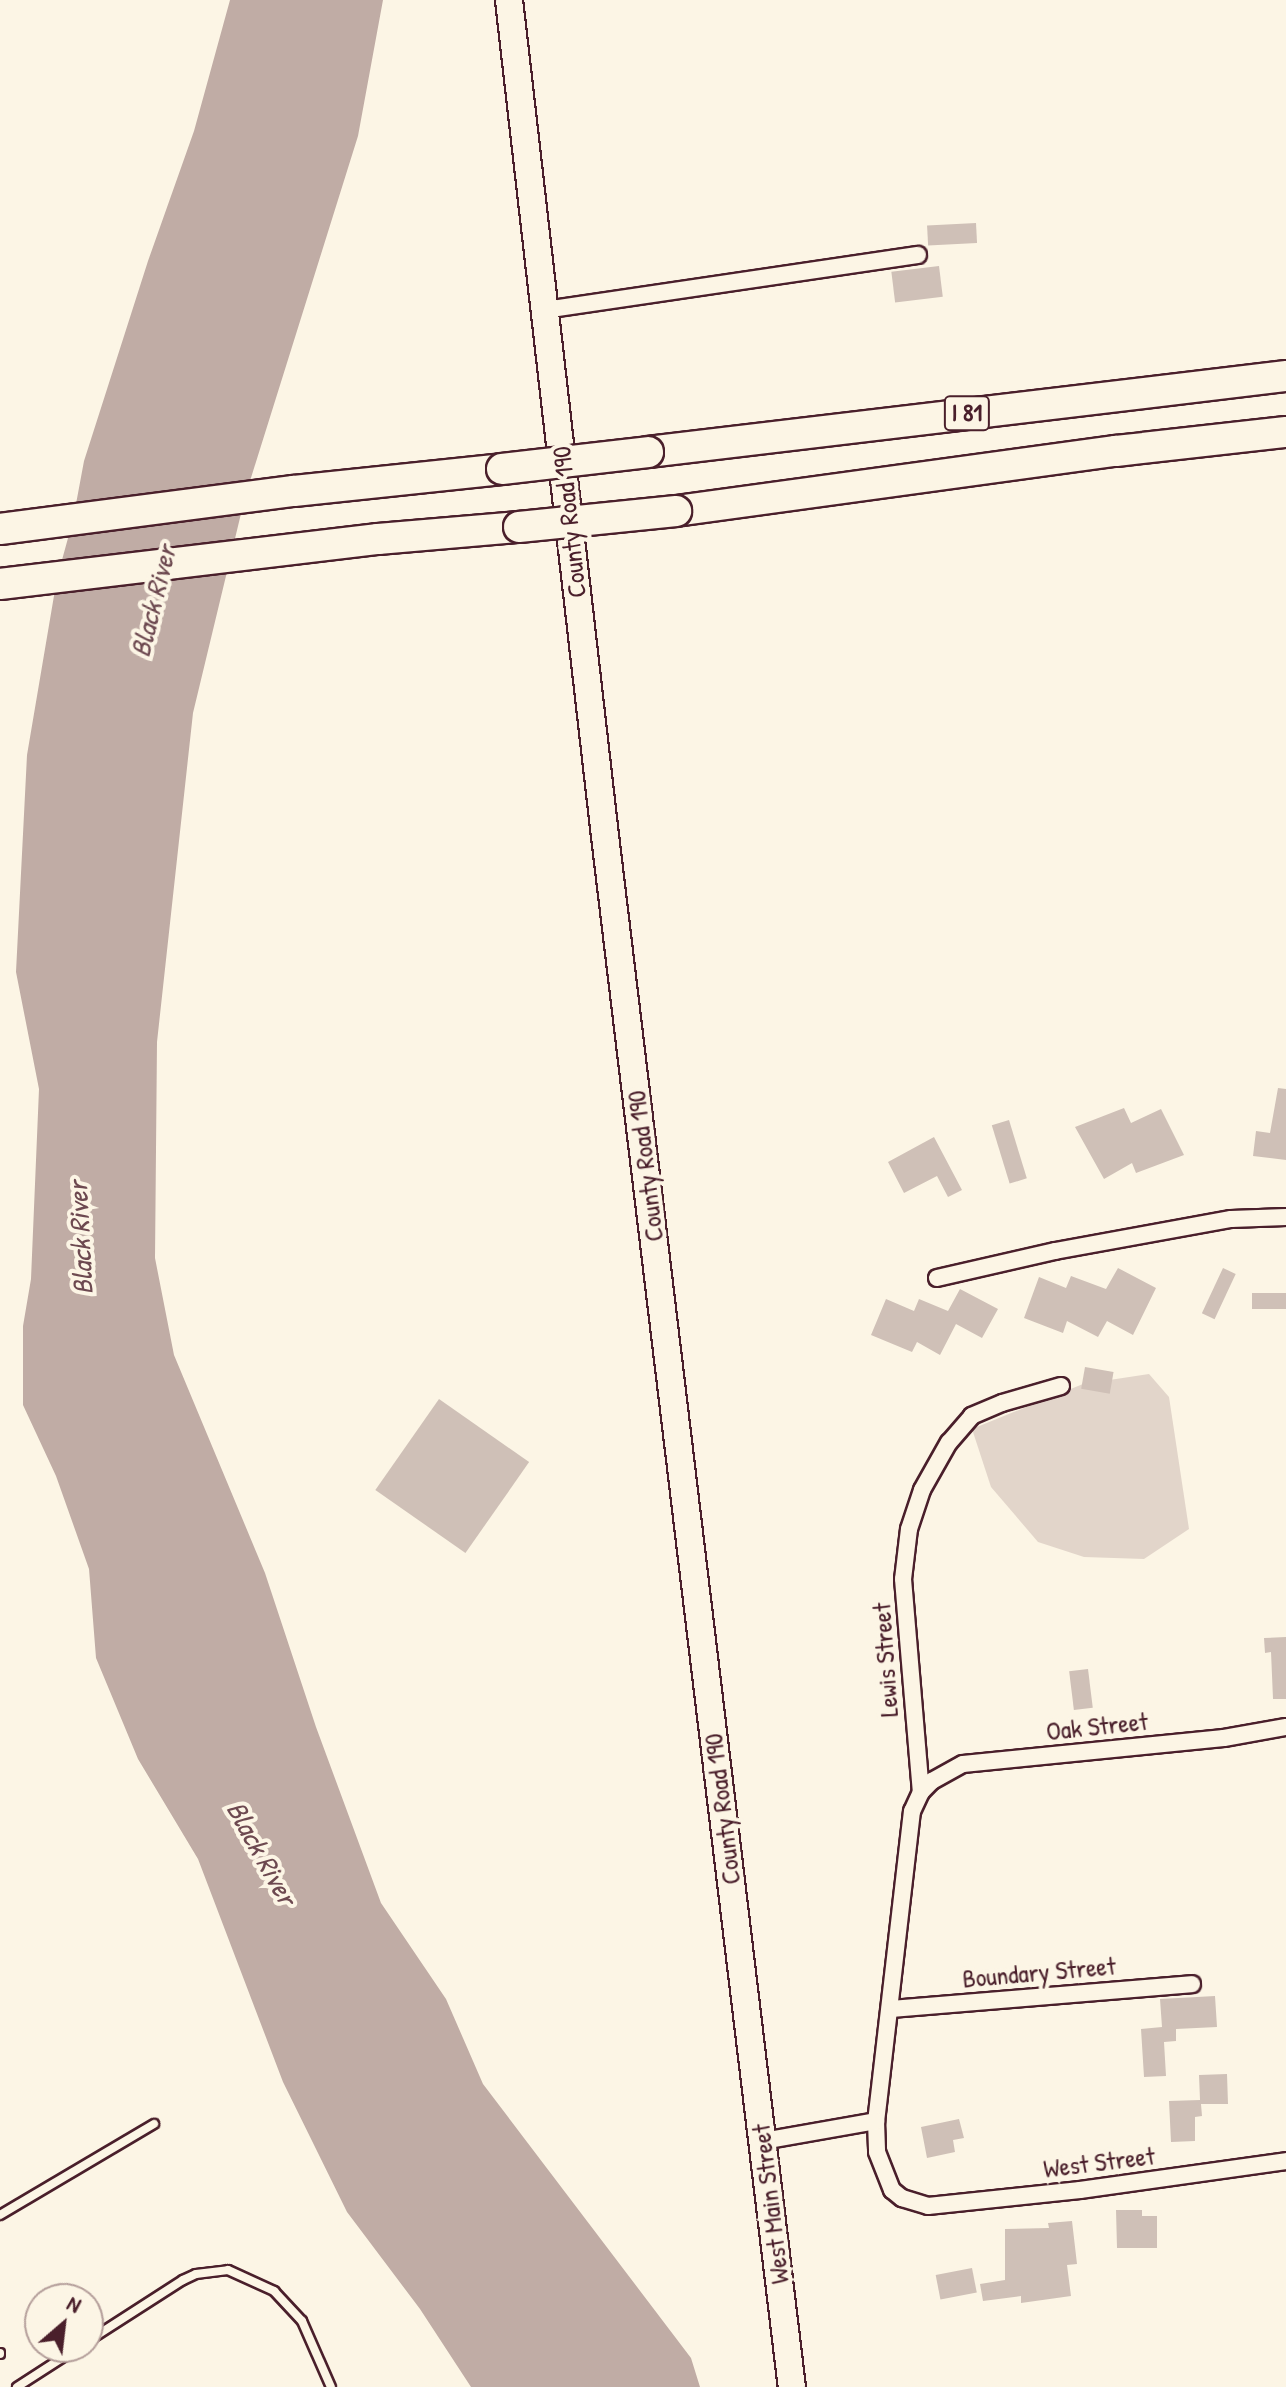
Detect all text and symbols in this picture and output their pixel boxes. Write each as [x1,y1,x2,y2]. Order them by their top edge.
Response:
road number: I 81 [943,393,991,433]
street label: County Road 190 [546,445,592,599]
water label: Black River [123,542,183,660]
street label: County Road 190 [620,1089,670,1243]
water label: Black River [60,1180,100,1296]
street label: Lewis Street [865,1602,905,1718]
street label: Oak Street [1045,1705,1149,1747]
street label: County Road 190 [697,1732,747,1886]
water label: Black River [220,1795,304,1911]
street label: Boundary Street [961,1950,1117,1994]
street label: West Main Street [745,2122,795,2286]
street label: West Street [1042,2140,1156,2184]
north arrow [24,2283,104,2363]
text: N [62,2288,87,2320]

